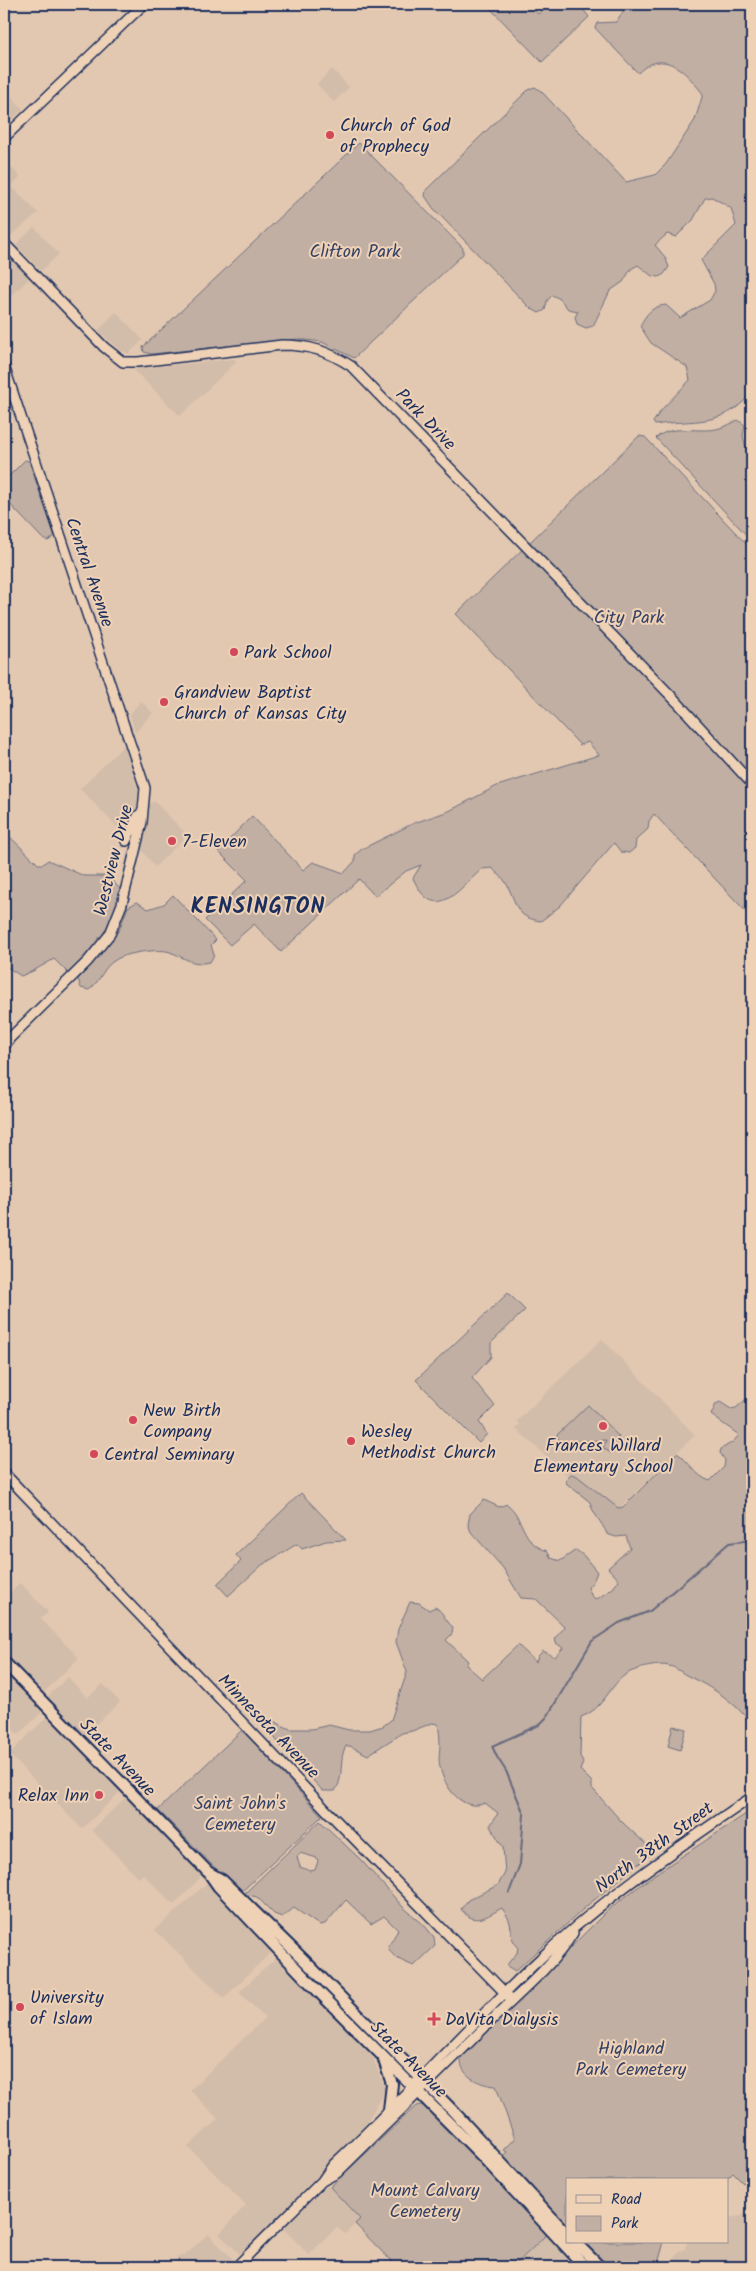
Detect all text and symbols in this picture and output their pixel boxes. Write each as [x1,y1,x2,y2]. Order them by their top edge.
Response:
place label: Church of God of Prophecy [340,112,451,162]
marker: Church of God of Prophecy [324,129,336,141]
park label: Clifton Park [310,238,401,267]
street label: Park Drive [388,382,462,458]
street label: Central Avenue [56,514,121,631]
park label: City Park [594,604,665,633]
place label: Park School [244,639,332,668]
marker: Park School [228,646,240,658]
place label: Grandview Baptist Church of Kansas City [174,679,347,729]
marker: Grandview Baptist Church of Kansas City [158,696,170,708]
street label: Westview Drive [87,802,142,919]
place label: 7-Eleven [182,828,247,857]
marker: 7-Eleven [166,835,178,847]
district label: KENSINGTON [191,890,325,925]
place label: New Birth Company [143,1397,221,1447]
marker: New Birth Company [127,1414,139,1426]
place label: Wesley Methodist Church [361,1418,496,1468]
marker: Frances Willard Elementary School [597,1420,609,1432]
place label: Frances Willard Elementary School [533,1432,674,1482]
marker: Wesley Methodist Church [345,1435,357,1447]
place label: Central Seminary [104,1441,235,1470]
marker: Central Seminary [88,1448,100,1460]
street label: Minnesota Avenue [210,1668,326,1786]
street label: State Avenue [72,1712,162,1804]
place label: Relax Inn [18,1782,89,1811]
marker: Relax Inn [93,1789,105,1801]
park label: Saint John's Cemetery [194,1790,286,1840]
street label: North 38th Street [589,1795,721,1901]
place label: University of Islam [30,1984,104,2034]
marker: University of Islam [14,2001,26,2013]
place label: DaVita Dialysis [445,2006,559,2035]
marker: DaVita Dialysis [427,2012,441,2026]
street label: State Avenue [362,2014,454,2106]
park label: Highland Park Cemetery [576,2035,687,2085]
park label: Mount Calvary Cemetery [371,2177,480,2227]
legend [566,2178,728,2244]
text: Road [611,2188,642,2212]
text: Park [611,2212,639,2236]

